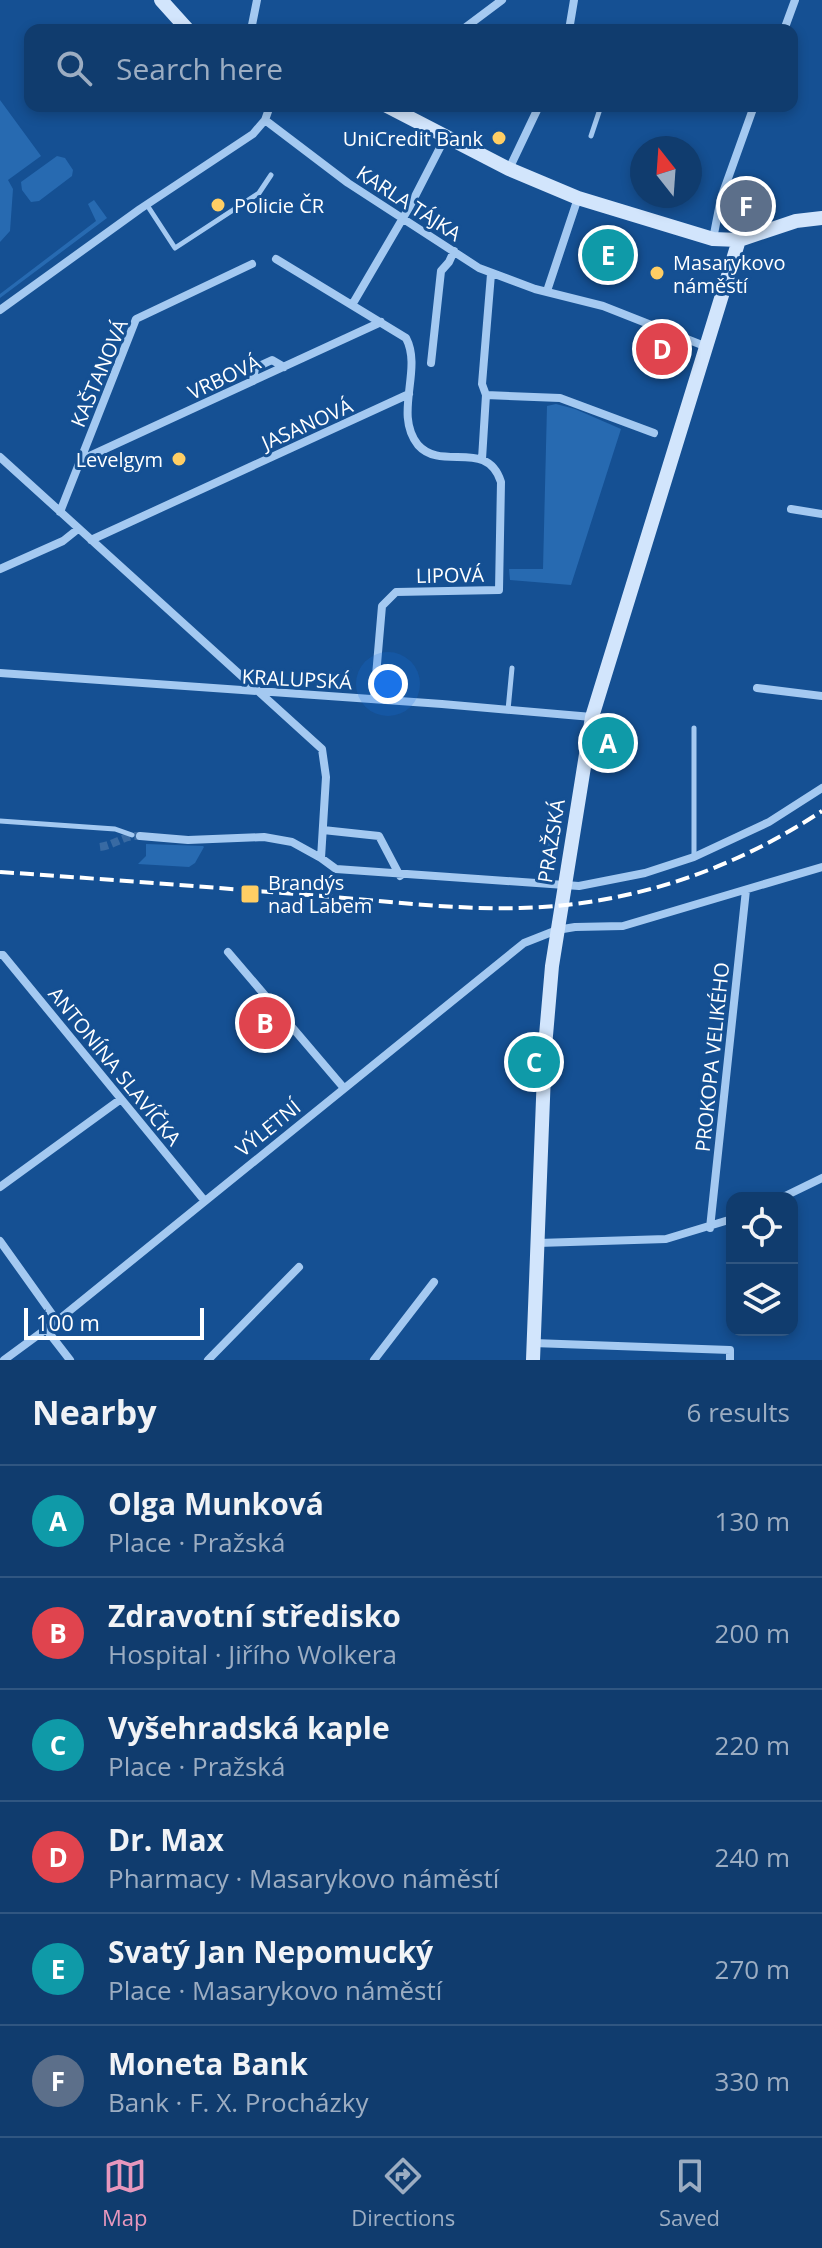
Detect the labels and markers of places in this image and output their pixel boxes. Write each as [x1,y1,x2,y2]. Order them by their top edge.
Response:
place label: UniCredit Bank [343,125,483,152]
marker: UniCredit Bank [490,129,508,147]
pin: F [720,176,772,236]
place label: Policie ČR [234,192,325,219]
marker: Policie ČR [209,196,227,214]
pin: E [582,225,634,285]
place label: Masarykovo náměstí [673,249,786,299]
marker: Masarykovo náměstí [648,264,666,282]
pin: D [636,319,688,379]
place label: Levelgym [76,446,163,473]
marker: Levelgym [170,450,188,468]
pin: A [582,713,634,773]
place label: Brandýs nad Labem [268,869,372,919]
marker: Brandýs nad Labem [239,883,261,905]
pin: B [239,993,291,1053]
pin: C [508,1032,560,1092]

